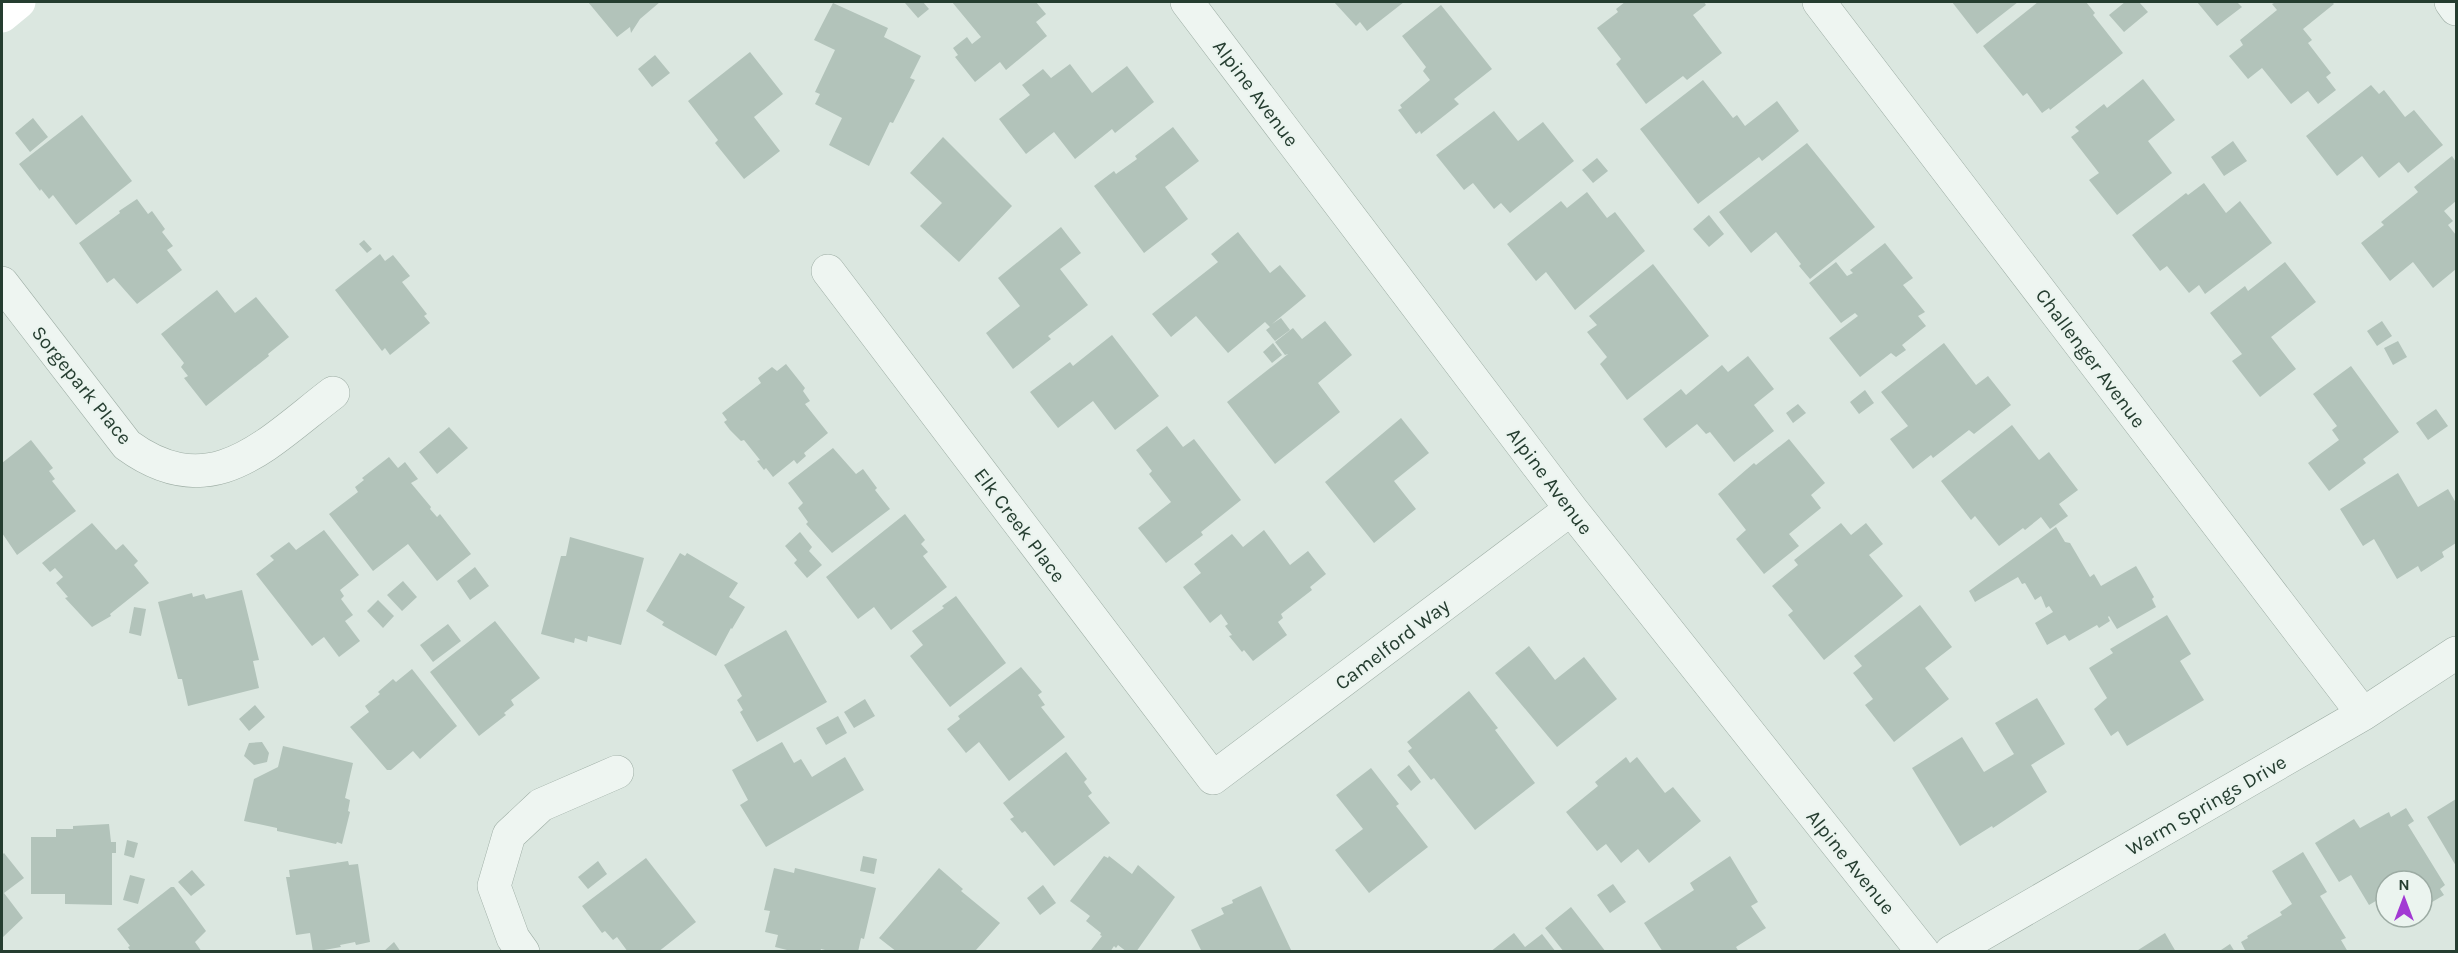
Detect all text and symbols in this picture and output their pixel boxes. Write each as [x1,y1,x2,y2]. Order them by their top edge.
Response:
street label: Alpine Avenue [1208,35,1303,151]
street label: Challenger Avenue [2031,284,2150,432]
street label: Sorgepark Place [27,321,136,449]
street label: Alpine Avenue [1502,423,1597,539]
street label: Elk Creek Place [969,464,1070,587]
street label: Camelford Way [1331,594,1454,695]
street label: Warm Springs Drive [2122,750,2290,861]
street label: Alpine Avenue [1802,805,1900,919]
north arrow [2374,869,2434,929]
text: N [2398,875,2410,894]

